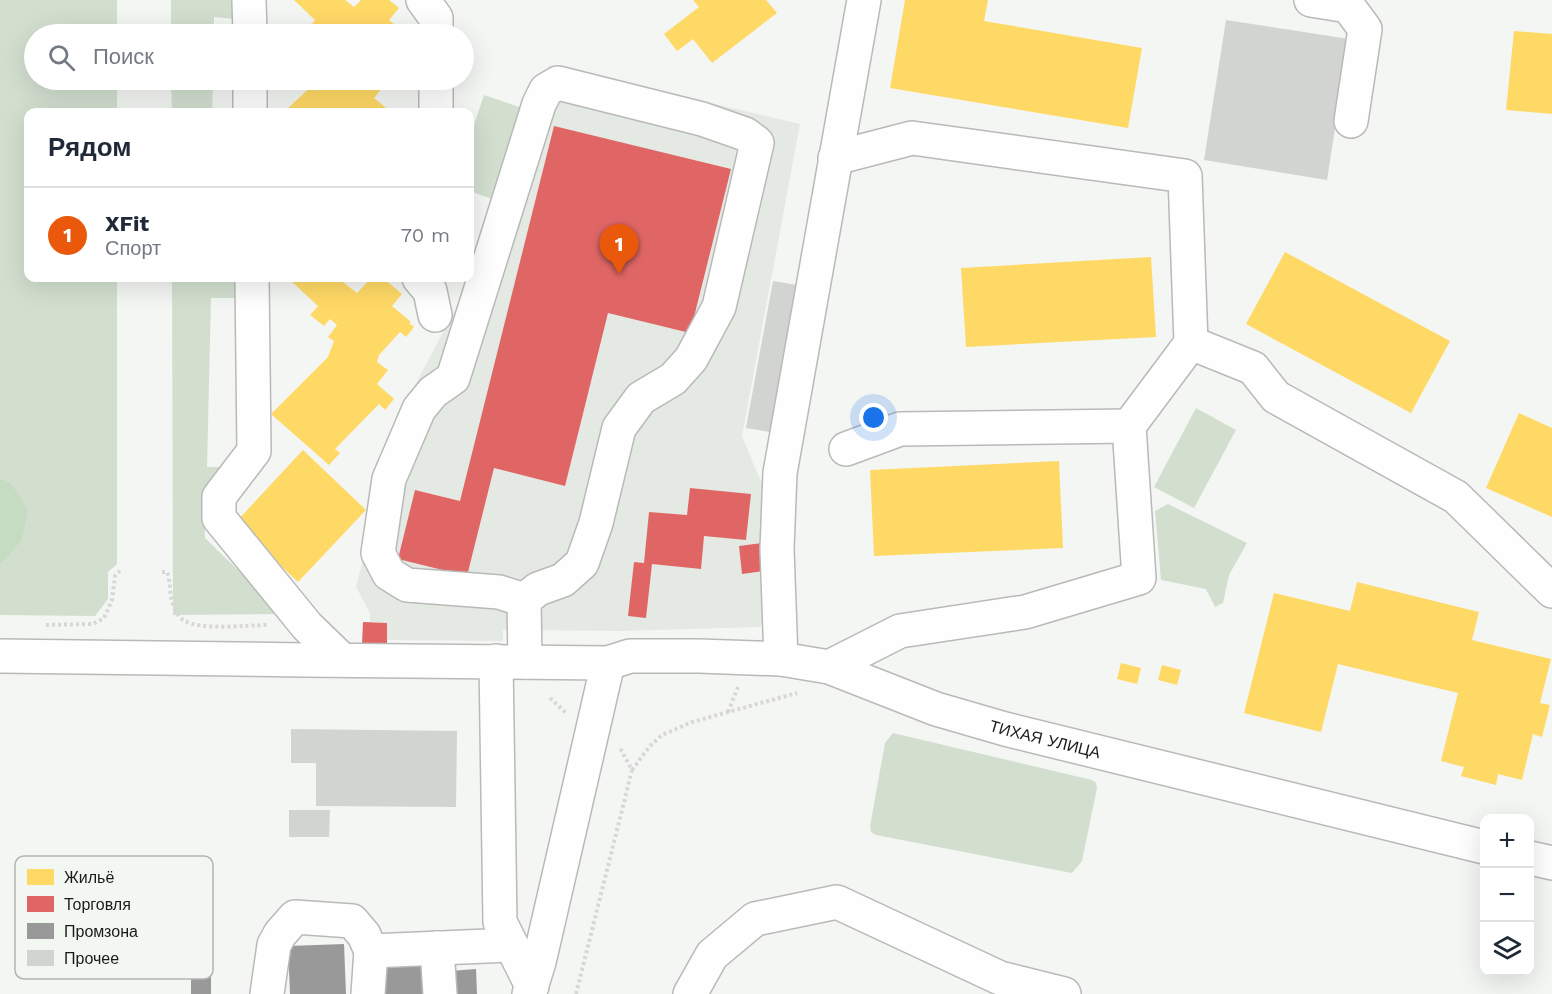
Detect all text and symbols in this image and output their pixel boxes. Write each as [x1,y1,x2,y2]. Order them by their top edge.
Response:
search box [24,24,474,90]
icon: search [45,41,78,74]
text: Поиск [93,44,154,69]
text: Рядом [48,132,131,162]
text: XFit [105,211,149,236]
text: 1 [63,223,72,247]
text: 70 m [401,223,450,247]
pin: 1 [600,224,638,274]
text: Спорт [105,236,161,260]
your location [859,403,888,432]
street label: ТИХАЯ УЛИЦА [987,716,1103,762]
map controls [1480,814,1534,976]
button: + [1480,814,1534,868]
legend [15,856,213,979]
text: Жильё [64,868,114,887]
button: − [1480,868,1534,922]
text: Торговля [64,895,131,914]
text: Промзона [64,922,138,941]
button: layers [1480,922,1534,976]
text: Прочее [64,949,119,968]

